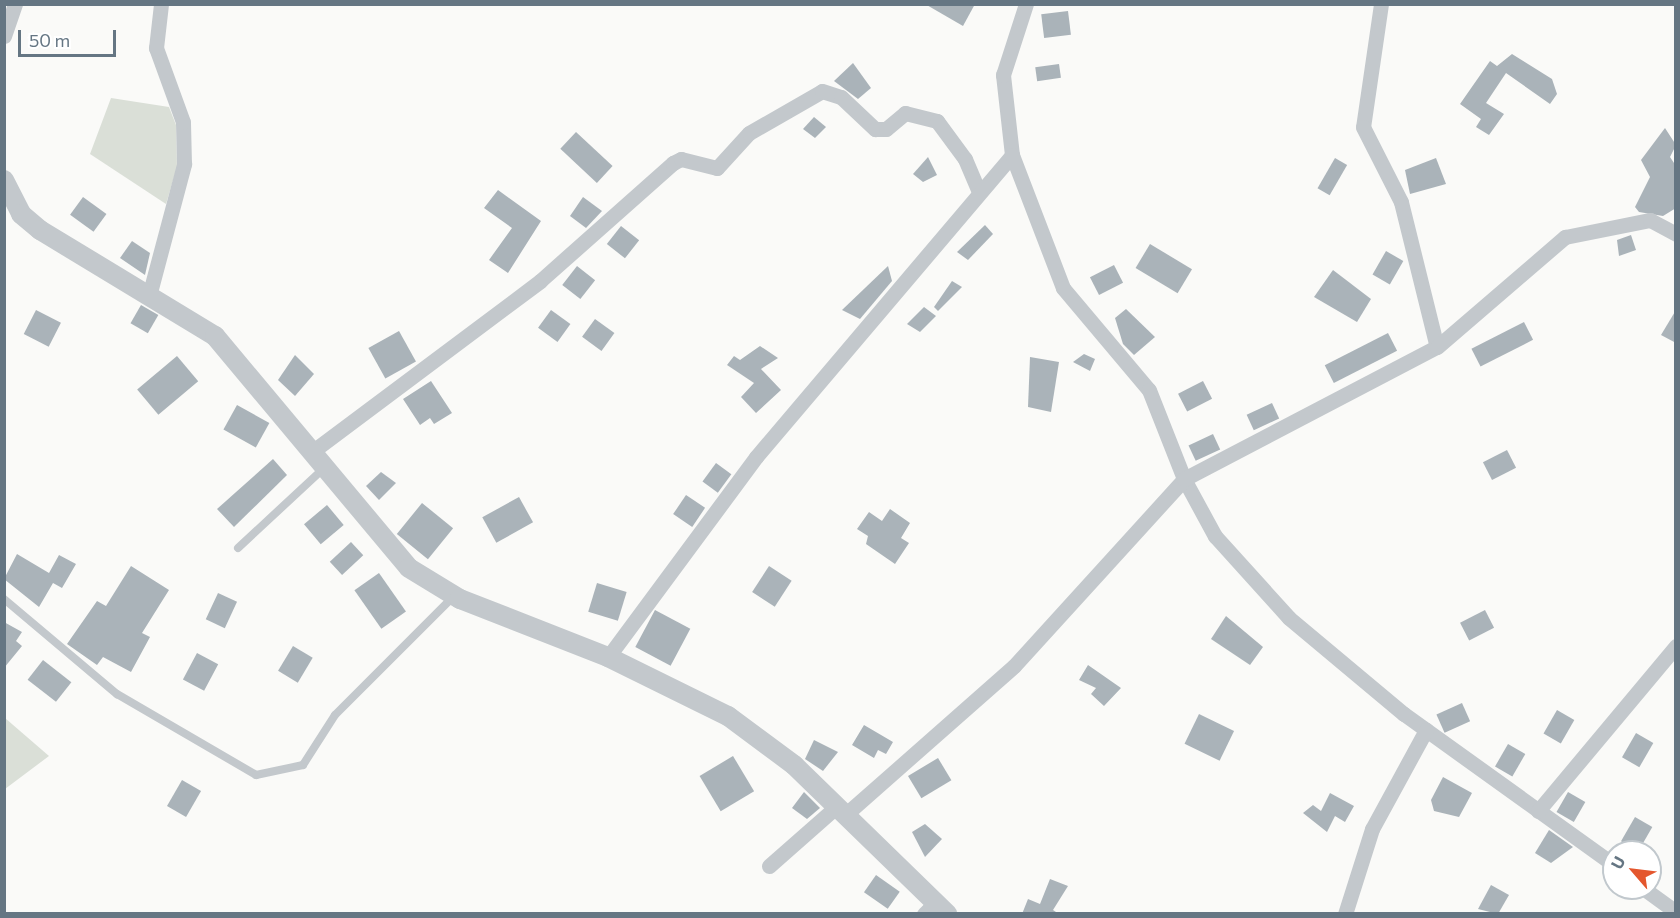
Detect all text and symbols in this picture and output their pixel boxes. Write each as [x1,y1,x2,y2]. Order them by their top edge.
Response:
scale bar [21,18,118,56]
text: 50 m [29,29,70,51]
north arrow [1602,840,1662,900]
text: U [1606,853,1629,872]

